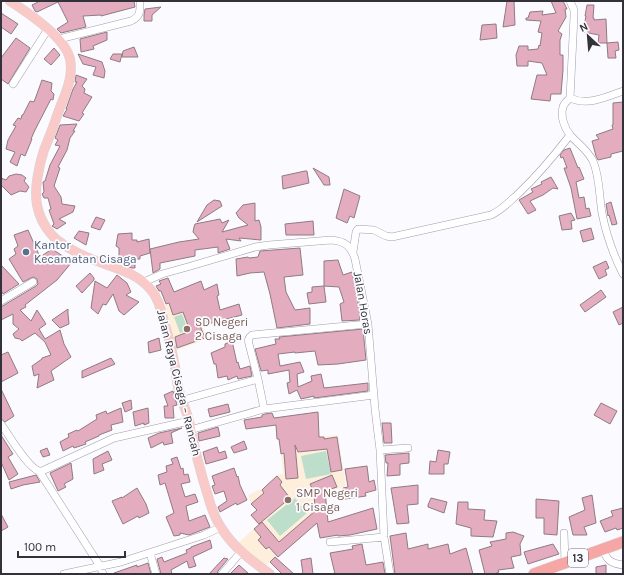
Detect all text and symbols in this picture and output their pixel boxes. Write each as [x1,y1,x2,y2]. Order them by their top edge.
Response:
north arrow [568,16,608,56]
text: N [577,20,590,35]
place label: Kantor Kecamatan Cisaga [34,238,137,266]
marker: Kantor Kecamatan Cisaga [21,247,31,257]
street label: Jalan Horas [351,271,375,335]
street label: Jalan Raya Cisaga – Rancah [154,308,204,458]
place label: SD Negeri 2 Cisaga [195,315,248,343]
marker: SD Negeri 2 Cisaga [182,324,192,334]
place label: SMP Negeri 1 Cisaga [296,486,358,514]
marker: SMP Negeri 1 Cisaga [283,495,293,505]
scale bar [18,533,125,559]
text: 100 m [24,540,56,554]
road number: 13 [568,549,588,567]

